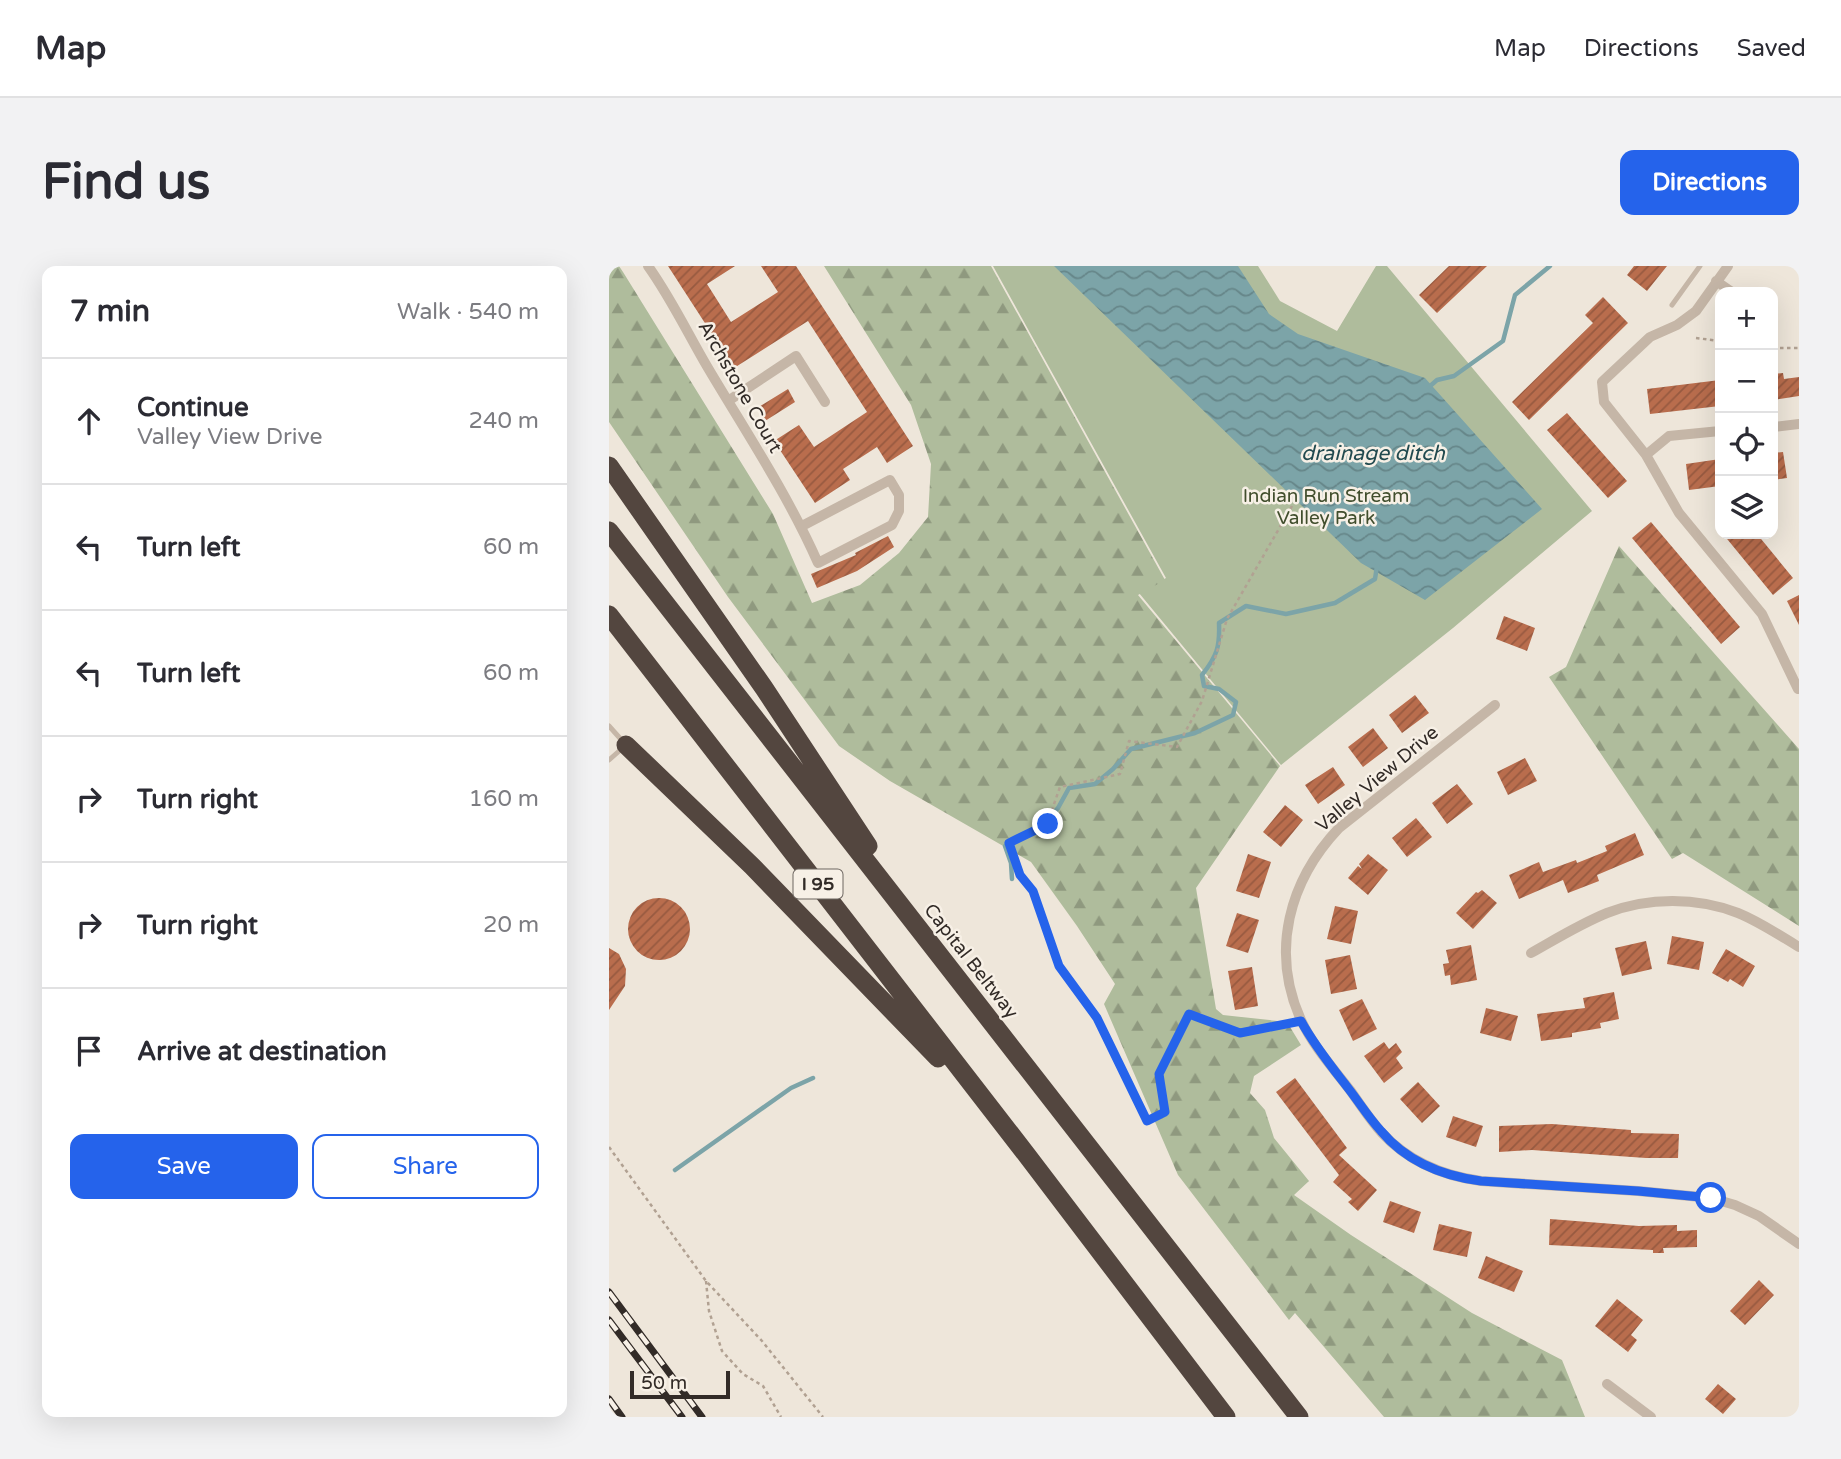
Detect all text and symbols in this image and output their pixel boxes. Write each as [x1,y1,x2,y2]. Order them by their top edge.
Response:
text: Map [35,29,106,68]
text: Map [1494,34,1546,63]
text: Directions [1584,34,1699,63]
text: Saved [1737,34,1806,63]
button: Directions [1620,150,1799,215]
text: Find us [42,153,210,212]
map controls [1715,287,1778,539]
button: + [1715,287,1778,350]
text: 7 min [70,293,150,330]
text: Walk · 540 m [397,298,539,326]
street label: Archstone Court [693,317,787,457]
button: − [1715,350,1778,413]
text: Continue [137,392,249,423]
icon: ahead [70,402,108,440]
text: 240 m [469,407,539,435]
button: locate [1715,413,1778,476]
text: Valley View Drive [137,423,323,451]
water label: drainage ditch [1301,441,1446,466]
button: layers [1715,476,1778,539]
park label: Indian Run Stream Valley Park [1243,485,1409,529]
icon: left [70,528,108,566]
text: Turn left [137,532,240,563]
text: 60 m [483,533,539,561]
icon: left [70,654,108,692]
text: Turn left [137,658,240,689]
text: 60 m [483,659,539,687]
street label: Valley View Drive [1311,721,1443,837]
icon: right [70,780,108,818]
text: Turn right [137,784,258,815]
text: 160 m [469,785,539,813]
route end [1032,808,1063,839]
road number: I 95 [793,870,843,898]
street label: Capital Beltway [919,899,1023,1023]
icon: right [70,906,108,944]
text: Turn right [137,910,258,941]
text: 20 m [483,911,539,939]
icon: arrive [70,1032,108,1070]
text: Arrive at destination [137,1036,387,1067]
button: Save [70,1134,298,1199]
button: Share [312,1134,539,1199]
route start [1695,1182,1726,1213]
scale bar [630,1368,730,1400]
text: 50 m [641,1372,687,1394]

